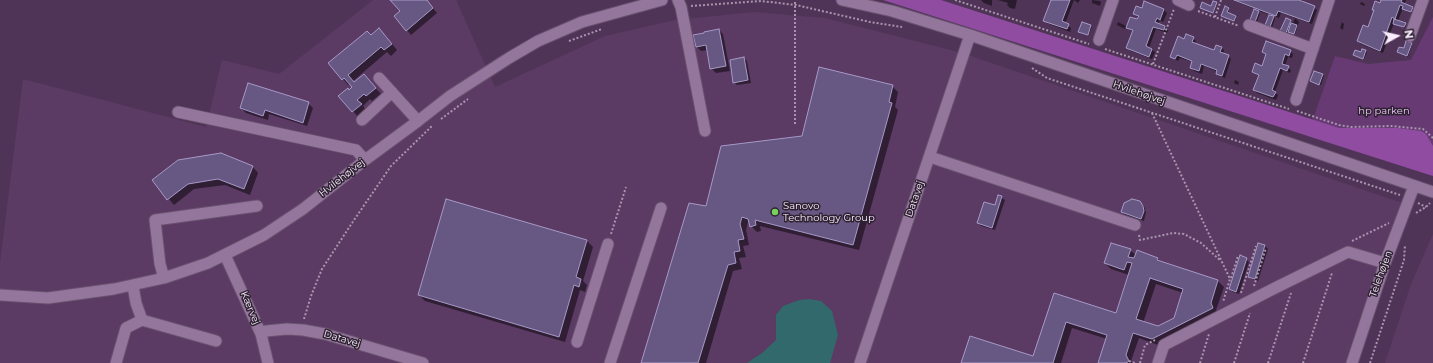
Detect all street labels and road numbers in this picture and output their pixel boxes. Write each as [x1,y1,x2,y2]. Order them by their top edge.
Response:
street label: Hvilehøjvej [1111,78,1167,108]
street label: Hvilehøjvej [317,156,367,200]
street label: Datavej [903,179,927,219]
street label: Telehøjen [1367,249,1395,299]
street label: Kærvej [238,290,262,326]
street label: Datavej [322,328,362,350]

